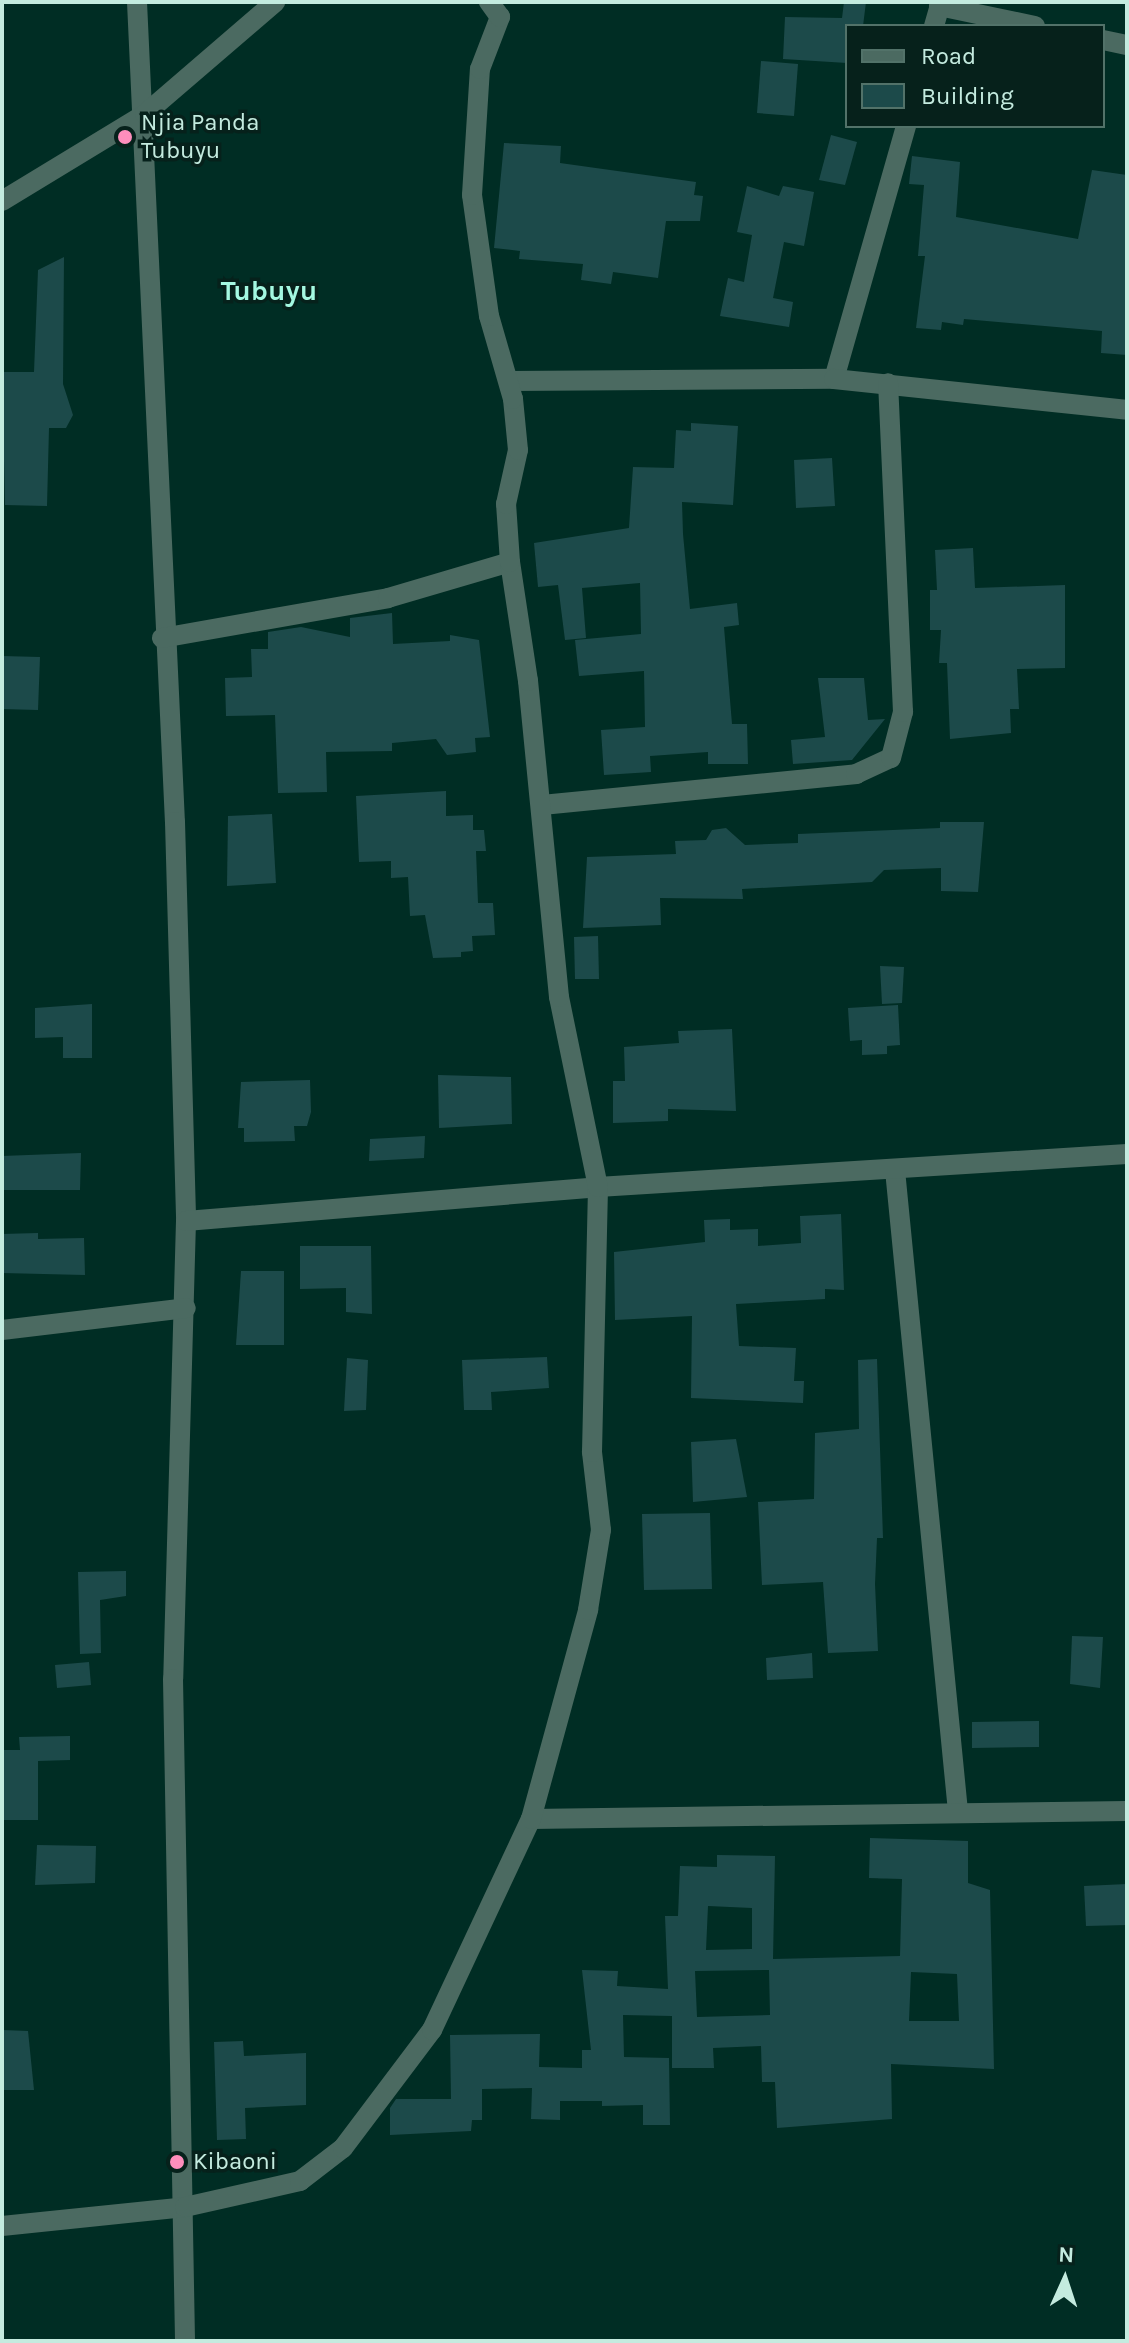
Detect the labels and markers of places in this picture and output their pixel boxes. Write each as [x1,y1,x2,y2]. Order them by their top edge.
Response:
place label: Njia Panda Tubuyu [141,109,259,165]
marker: Njia Panda Tubuyu [116,128,134,146]
place label: Kibaoni [193,2148,277,2176]
marker: Kibaoni [168,2153,186,2171]

